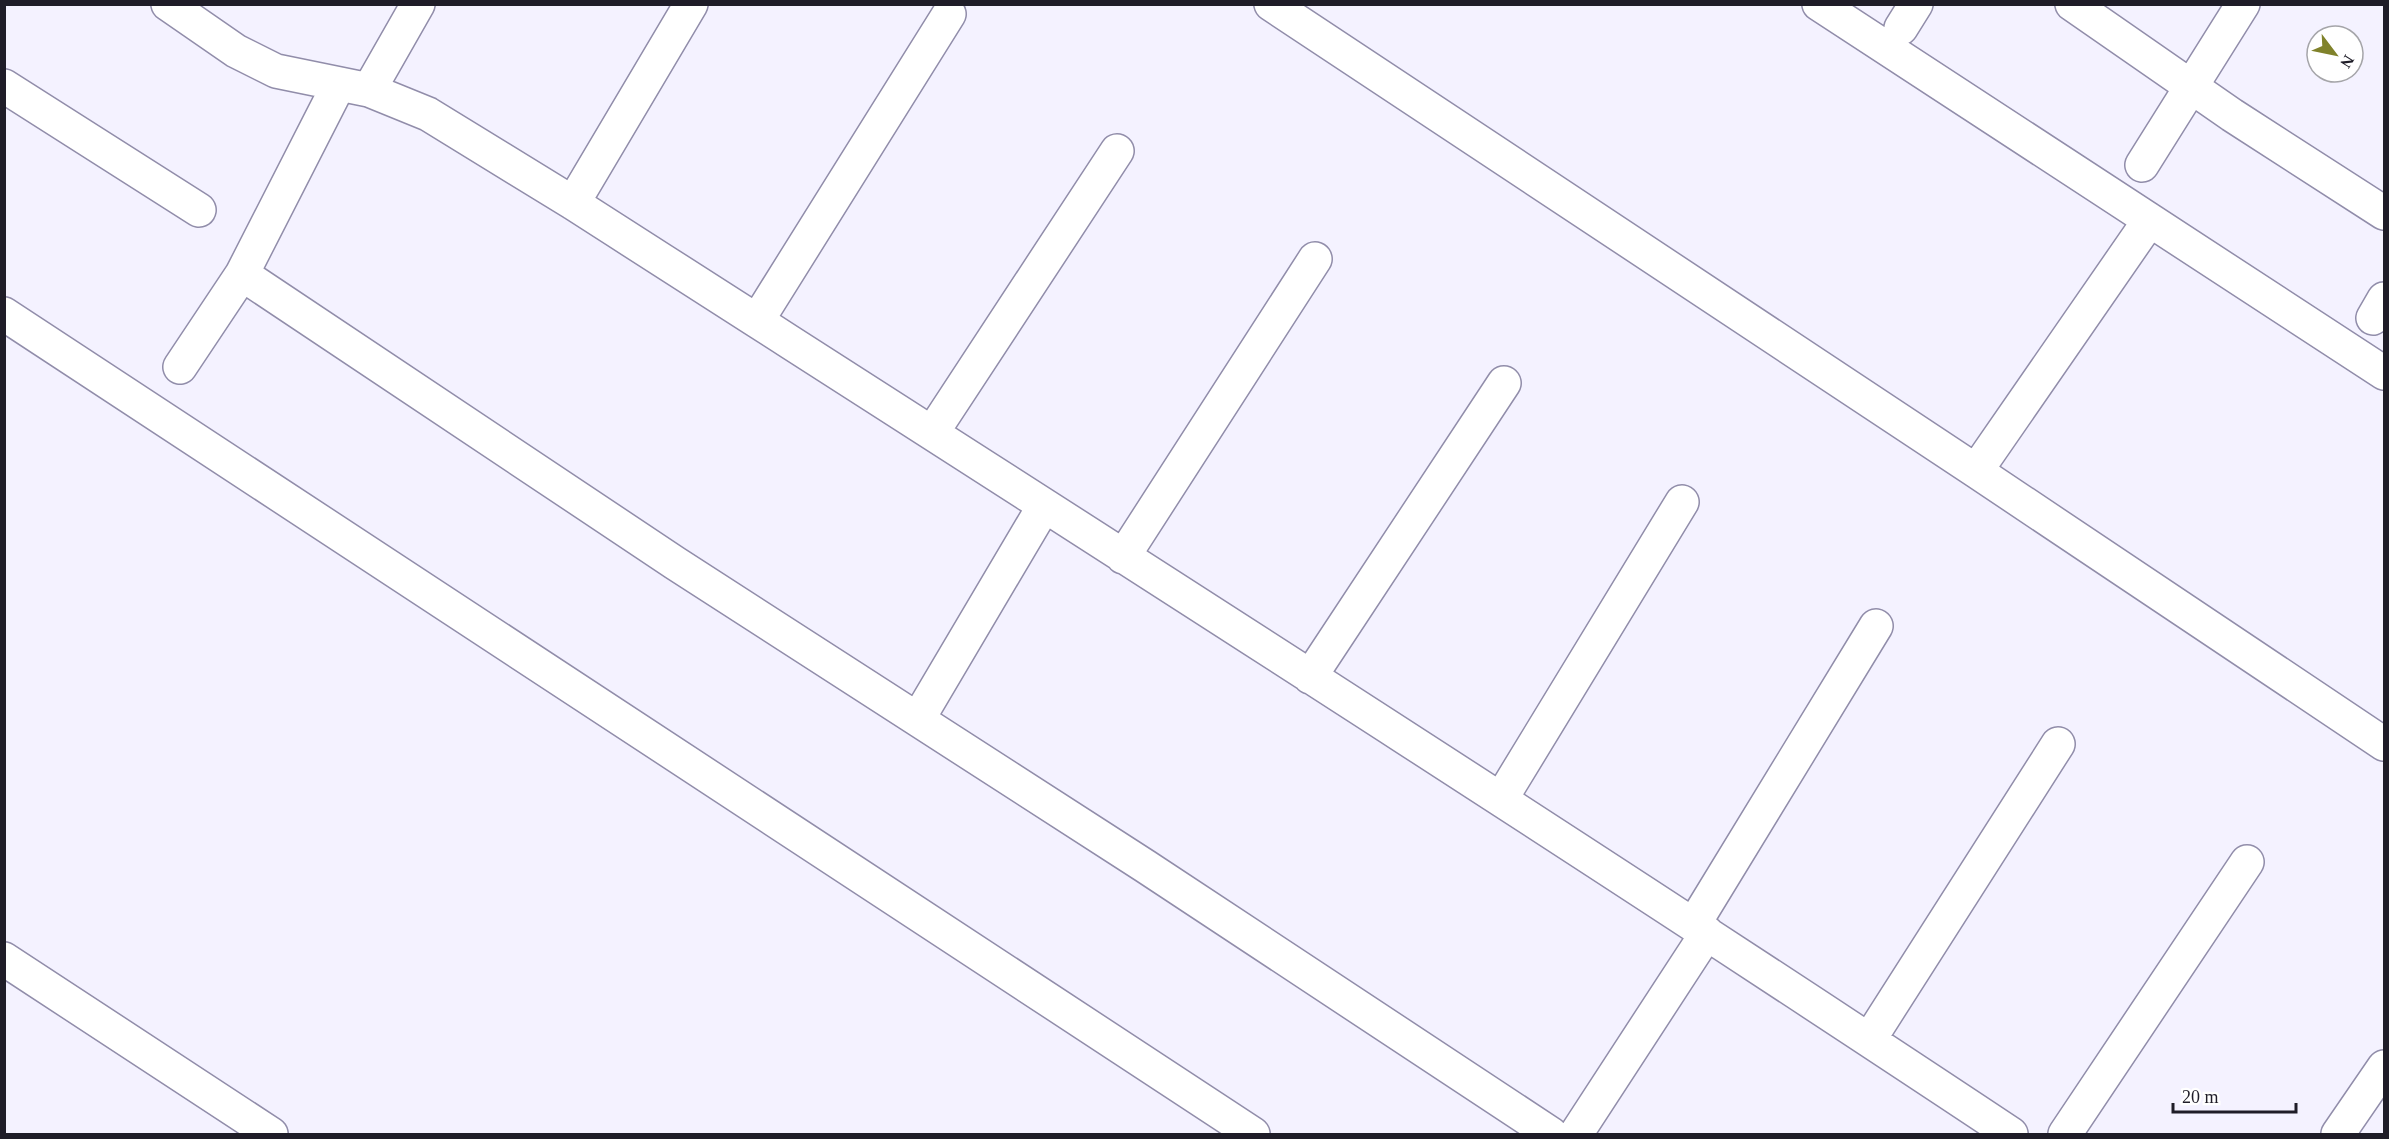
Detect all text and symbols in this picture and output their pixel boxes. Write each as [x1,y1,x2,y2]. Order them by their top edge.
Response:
north arrow [2305,24,2365,84]
text: N [2337,52,2358,71]
scale bar [2173,1076,2296,1114]
text: 20 m [2182,1087,2219,1107]

